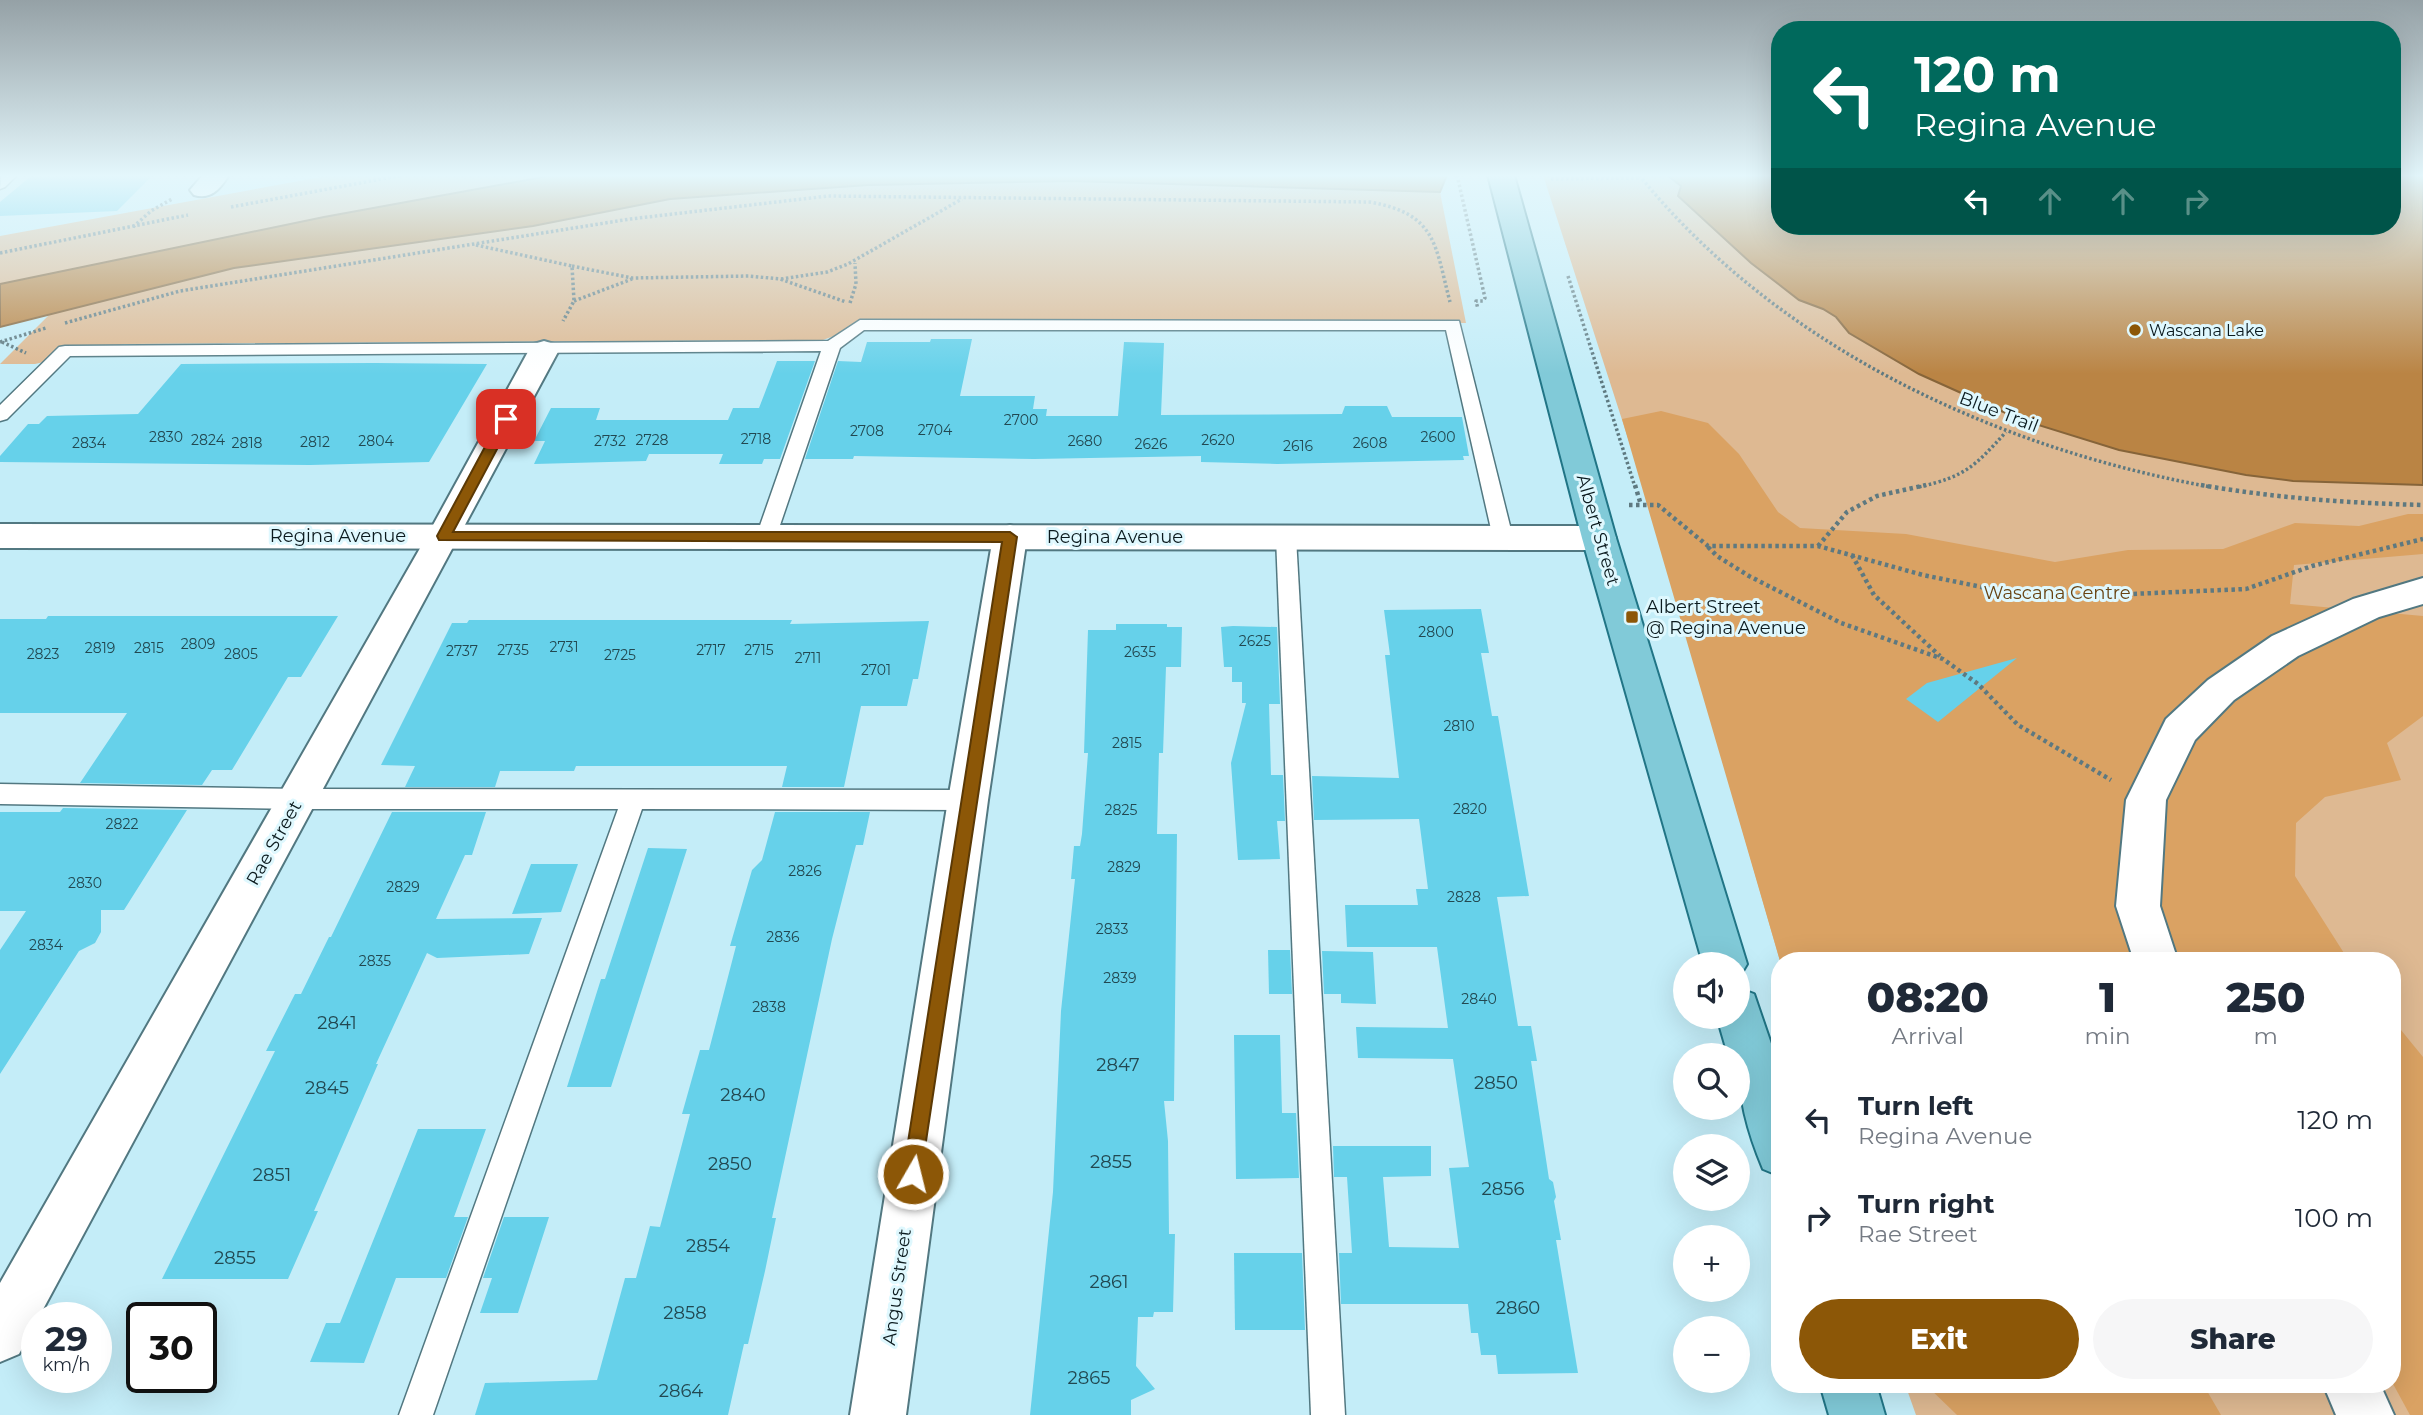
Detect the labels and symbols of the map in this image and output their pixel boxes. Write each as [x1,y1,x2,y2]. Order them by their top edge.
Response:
place label: Wascana Lake [2149,321,2264,340]
marker: Wascana Lake [2127,322,2143,338]
street label: Blue Trail [1956,387,2042,437]
pin [476,389,536,449]
house number: 2700 [1004,411,1038,429]
house number: 2704 [918,421,953,439]
house number: 2708 [850,422,884,440]
house number: 2830 [149,428,183,446]
house number: 2600 [1421,428,1455,446]
house number: 2718 [741,430,771,448]
house number: 2824 [191,431,226,449]
house number: 2728 [635,431,669,449]
house number: 2620 [1201,431,1235,449]
house number: 2804 [358,432,394,450]
house number: 2732 [594,432,626,450]
house number: 2680 [1068,432,1102,450]
house number: 2812 [300,433,330,451]
house number: 2834 [72,434,107,452]
house number: 2818 [232,434,263,452]
house number: 2608 [1353,434,1387,452]
house number: 2626 [1135,435,1168,453]
house number: 2616 [1283,437,1313,455]
street label: Albert Street [1572,472,1624,588]
street label: Regina Avenue [270,525,406,547]
street label: Regina Avenue [1047,526,1183,548]
park label: Wascana Centre [1983,582,2131,604]
place label: Albert Street @ Regina Avenue [1646,596,1806,639]
marker: Albert Street @ Regina Avenue [1624,609,1640,625]
house number: 2800 [1418,623,1454,641]
house number: 2625 [1239,632,1271,650]
house number: 2809 [181,635,215,653]
house number: 2731 [550,638,579,656]
house number: 2819 [85,639,115,657]
house number: 2815 [134,639,164,657]
house number: 2735 [497,641,529,659]
house number: 2717 [696,641,726,659]
house number: 2715 [744,641,774,659]
house number: 2737 [446,642,478,660]
house number: 2635 [1124,643,1156,661]
house number: 2823 [27,645,59,663]
house number: 2805 [224,645,258,663]
house number: 2725 [604,646,636,664]
house number: 2711 [795,649,821,667]
house number: 2701 [861,661,891,679]
house number: 2810 [1443,717,1475,735]
house number: 2815 [1112,734,1142,752]
street label: Rae Street [242,797,306,889]
house number: 2820 [1453,800,1487,818]
house number: 2825 [1105,801,1137,819]
house number: 2822 [106,815,138,833]
house number: 2829 [1107,858,1141,876]
house number: 2826 [788,862,822,880]
house number: 2830 [68,874,102,892]
house number: 2829 [386,878,420,896]
house number: 2828 [1447,888,1481,906]
house number: 2833 [1096,920,1128,938]
house number: 2836 [766,928,800,946]
house number: 2834 [29,936,64,954]
house number: 2835 [359,952,391,970]
house number: 2839 [1103,969,1137,987]
house number: 2840 [1461,990,1497,1008]
house number: 2838 [752,998,786,1016]
house number: 2841 [317,1012,357,1034]
house number: 2847 [1096,1054,1140,1076]
house number: 2850 [1474,1072,1518,1094]
house number: 2845 [305,1077,349,1099]
house number: 2840 [720,1084,766,1106]
position arrow [876,1137,950,1211]
house number: 2855 [1090,1151,1132,1173]
house number: 2850 [708,1153,752,1175]
house number: 2851 [253,1164,291,1186]
house number: 2856 [1482,1178,1524,1200]
street label: Angus Street [878,1227,916,1347]
house number: 2854 [686,1235,730,1257]
house number: 2855 [214,1247,256,1269]
house number: 2861 [1089,1271,1129,1293]
house number: 2860 [1496,1297,1540,1319]
speed limit sign: 30 [126,1302,217,1393]
house number: 2858 [663,1302,707,1324]
house number: 2865 [1068,1367,1110,1389]
house number: 2864 [659,1380,703,1402]

